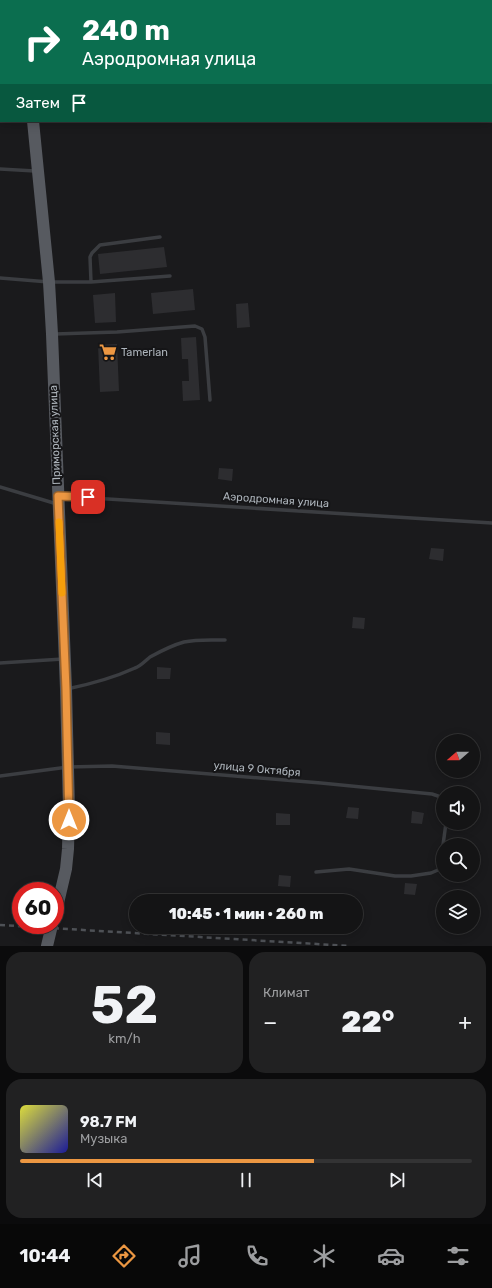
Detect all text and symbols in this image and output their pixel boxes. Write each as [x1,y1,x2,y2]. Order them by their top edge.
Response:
text: 240 m [82,14,170,47]
icon: right [16,16,68,68]
text: Аэродромная улица [82,48,256,70]
icon: arrive [68,92,90,114]
text: Затем [16,94,60,112]
supermarket icon: Tamerlan [98,342,118,362]
place label: Tamerlan [121,346,168,359]
street label: Приморская улица [47,385,63,485]
pin [71,480,105,514]
icon: arrive [77,486,99,508]
street label: Аэродромная улица [222,490,330,510]
north arrow [436,734,480,778]
map controls [436,734,480,934]
street label: улица 9 Октября [213,759,301,779]
button: sound [436,786,480,830]
position arrow [48,799,90,841]
button: search [436,838,480,882]
speed limit sign: 60 [12,882,64,934]
button: layers [436,890,480,934]
text: 10:45 · 1 мин · 260 m [169,905,323,923]
text: 52 [91,974,158,1036]
text: Климат [263,985,309,1000]
text: 22° [341,1004,394,1040]
text: − [263,1009,277,1036]
text: + [458,1009,472,1036]
text: km/h [108,1031,141,1046]
text: 98.7 FM [80,1113,137,1131]
text: Музыка [80,1131,127,1146]
icon: previous [84,1169,106,1191]
icon: pause [235,1169,257,1191]
icon: next [386,1169,408,1191]
icon: directions [110,1242,138,1270]
icon: music [176,1242,204,1270]
icon: phone [243,1242,271,1270]
icon: climate [310,1242,338,1270]
icon: car [377,1242,405,1270]
icon: filters [444,1242,472,1270]
text: 10:44 [19,1245,71,1267]

